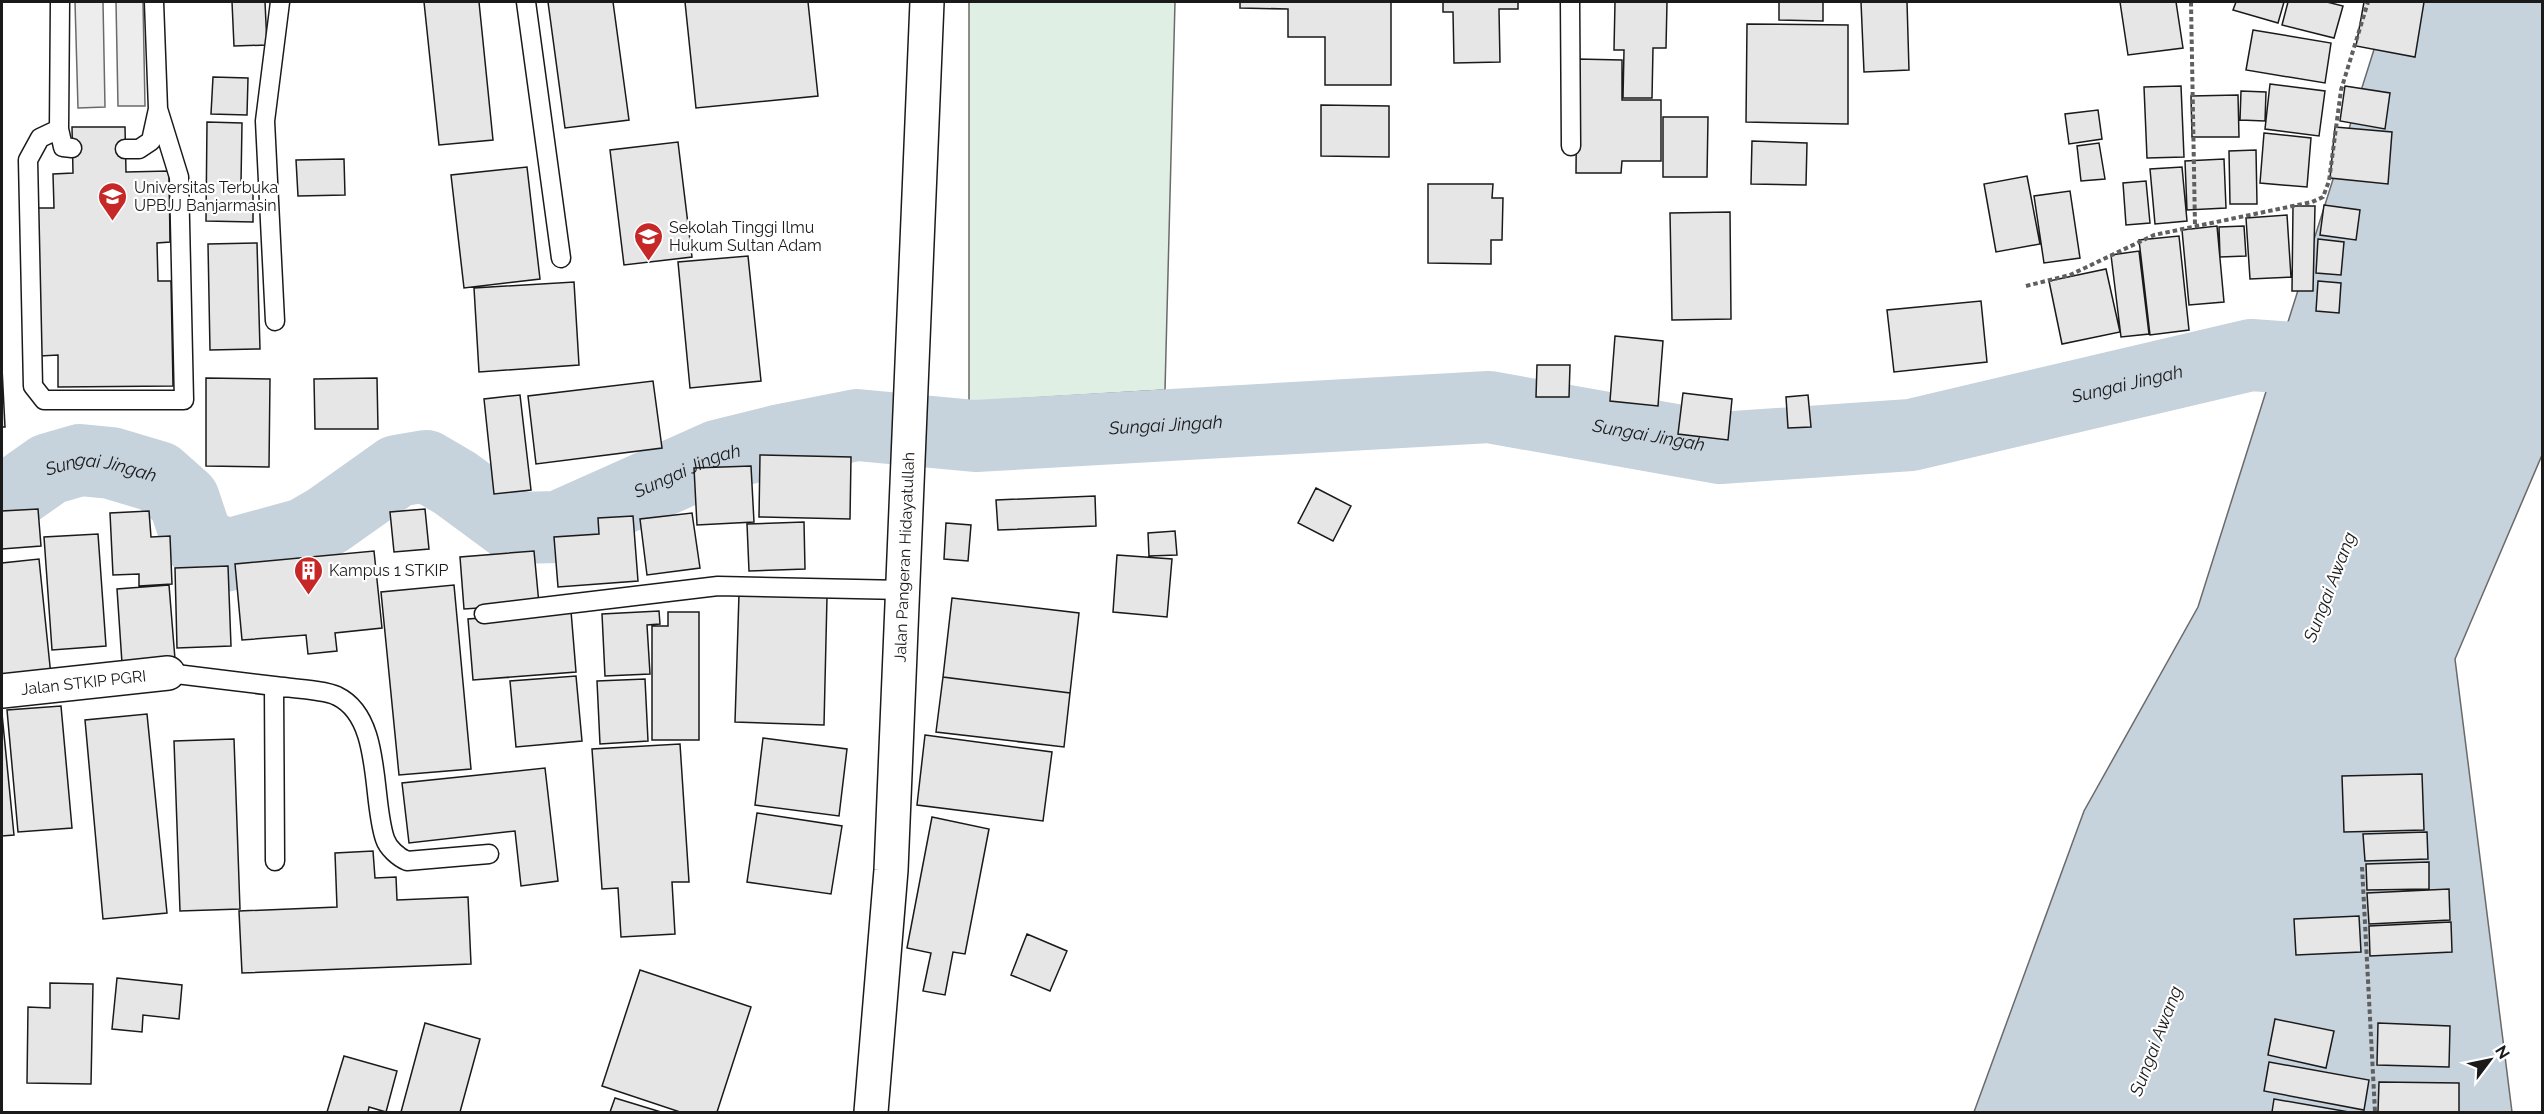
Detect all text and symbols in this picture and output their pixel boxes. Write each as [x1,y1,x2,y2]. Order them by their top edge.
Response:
place label: Universitas Terbuka UPBJJ Banjarmasin [134,178,278,215]
school or university icon: Universitas Terbuka UPBJJ Banjarmasin [97,180,129,222]
place label: Sekolah Tinggi Ilmu Hukum Sultan Adam [669,218,822,255]
school or university icon: Sekolah Tinggi Ilmu Hukum Sultan Adam [632,220,664,262]
water label: Sungai Jingah [2068,360,2185,407]
water label: Sungai Jingah [1107,411,1223,438]
water label: Sungai Jingah [1590,414,1707,455]
water label: Sungai Jingah [629,440,743,502]
water label: Sungai Jingah [42,448,159,486]
street label: Jalan Pangeran Hidayatullah [891,452,918,663]
water label: Sungai Awang [2299,529,2360,646]
building icon: Kampus 1 STKIP [292,554,324,596]
place label: Kampus 1 STKIP [329,561,449,580]
street label: Jalan STKIP PGRI [20,666,147,699]
water label: Sungai Awang [2125,983,2186,1100]
north arrow [2460,1030,2520,1090]
text: N [2491,1042,2514,1063]

